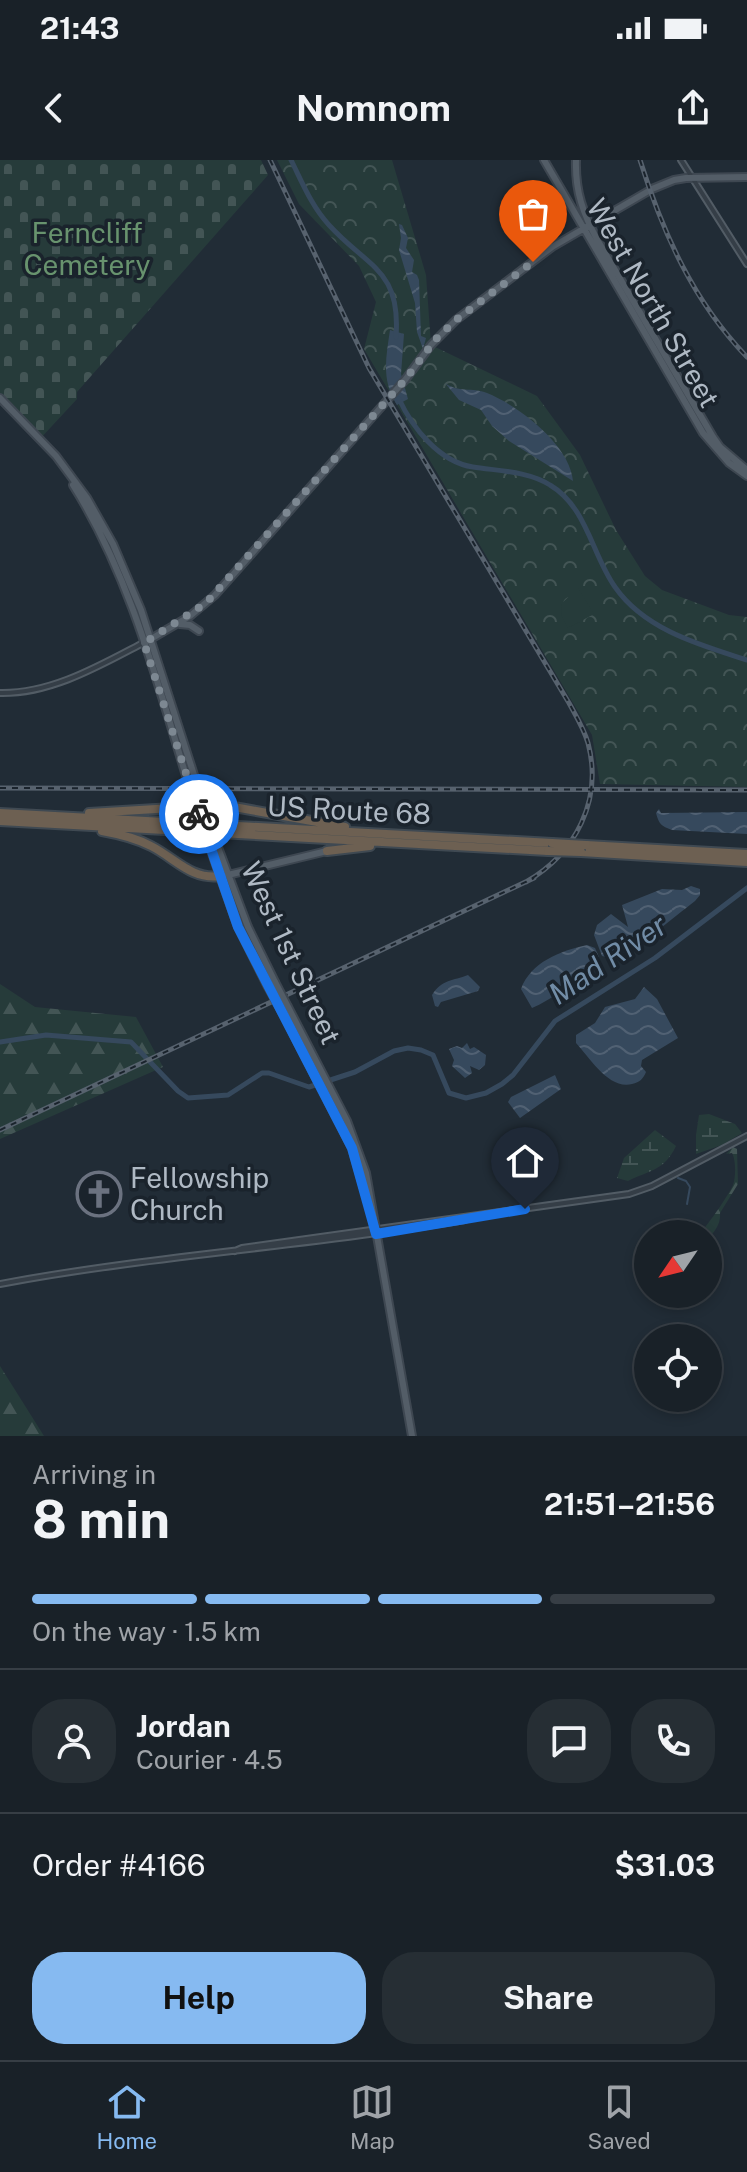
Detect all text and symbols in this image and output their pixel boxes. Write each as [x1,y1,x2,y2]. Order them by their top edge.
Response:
text: 21:43 [40,10,120,46]
icon: back [32,86,76,130]
icon: share [671,86,715,130]
text: Nomnom [296,87,451,129]
pin [499,180,567,262]
icon: bag [511,192,555,236]
street label: West North Street [580,192,727,413]
park label: Ferncliff Cemetery [23,216,151,281]
courier [159,774,239,854]
street label: US Route 68 [266,789,432,830]
icon: bike [177,792,221,836]
street label: West 1st Street [235,856,348,1049]
water label: Mad River [542,906,674,1012]
pin [491,1127,559,1209]
icon: home [503,1139,547,1183]
place label: Fellowship Church [130,1161,269,1226]
church icon: Fellowship Church [75,1170,123,1218]
north arrow [634,1220,722,1308]
map controls [634,1220,722,1412]
button: locate [634,1324,722,1412]
text: Arriving in [32,1459,156,1490]
text: 21:51–21:56 [544,1486,715,1522]
text: 8 min [32,1489,170,1550]
text: On the way · 1.5 km [32,1616,261,1647]
button: person [32,1699,116,1783]
button: chat [527,1699,611,1783]
button: phone [631,1699,715,1783]
text: Jordan [136,1708,231,1744]
text: Courier · 4.5 [136,1744,283,1775]
text: Order #4166 [32,1847,206,1883]
text: $31.03 [615,1847,715,1883]
button: Help [32,1952,366,2044]
button: Share [382,1952,715,2044]
tab: Home [96,2080,157,2154]
tab: Map [350,2080,395,2154]
tab: Saved [588,2080,651,2154]

